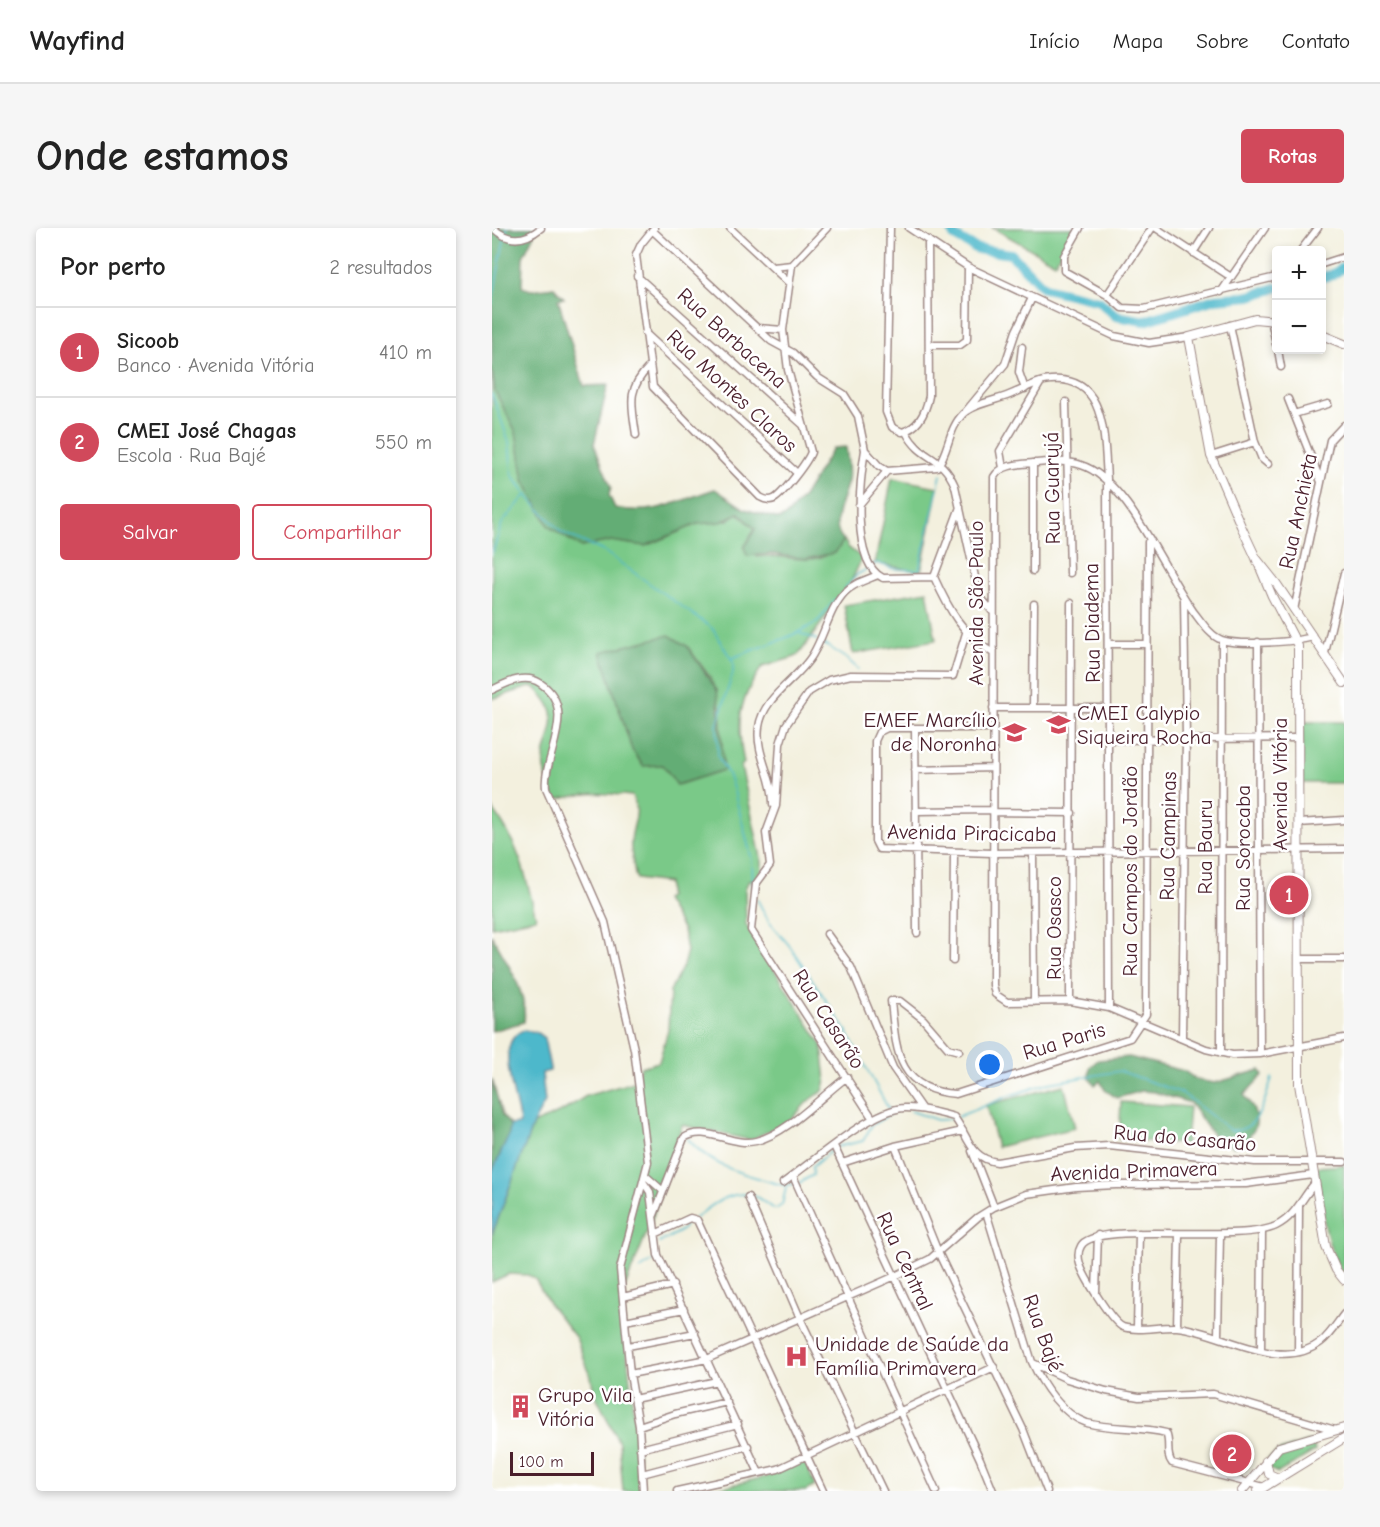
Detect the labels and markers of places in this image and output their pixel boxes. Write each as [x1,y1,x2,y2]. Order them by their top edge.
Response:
place label: CMEI Calypio Siqueira Rocha [1077,701,1212,749]
place label: EMEF Marcílio de Noronha [863,708,997,756]
school or university icon: CMEI Calypio Siqueira Rocha [1046,712,1072,738]
school or university icon: EMEF Marcílio de Noronha [1002,719,1028,745]
pin: 1 [1270,872,1308,918]
place label: Unidade de Saúde da Família Primavera [815,1332,1009,1380]
hospital icon: Unidade de Saúde da Família Primavera [784,1343,810,1369]
place label: Grupo Vila Vitória [538,1383,633,1431]
building icon: Grupo Vila Vitória [507,1394,533,1420]
pin: 2 [1212,1432,1252,1476]

